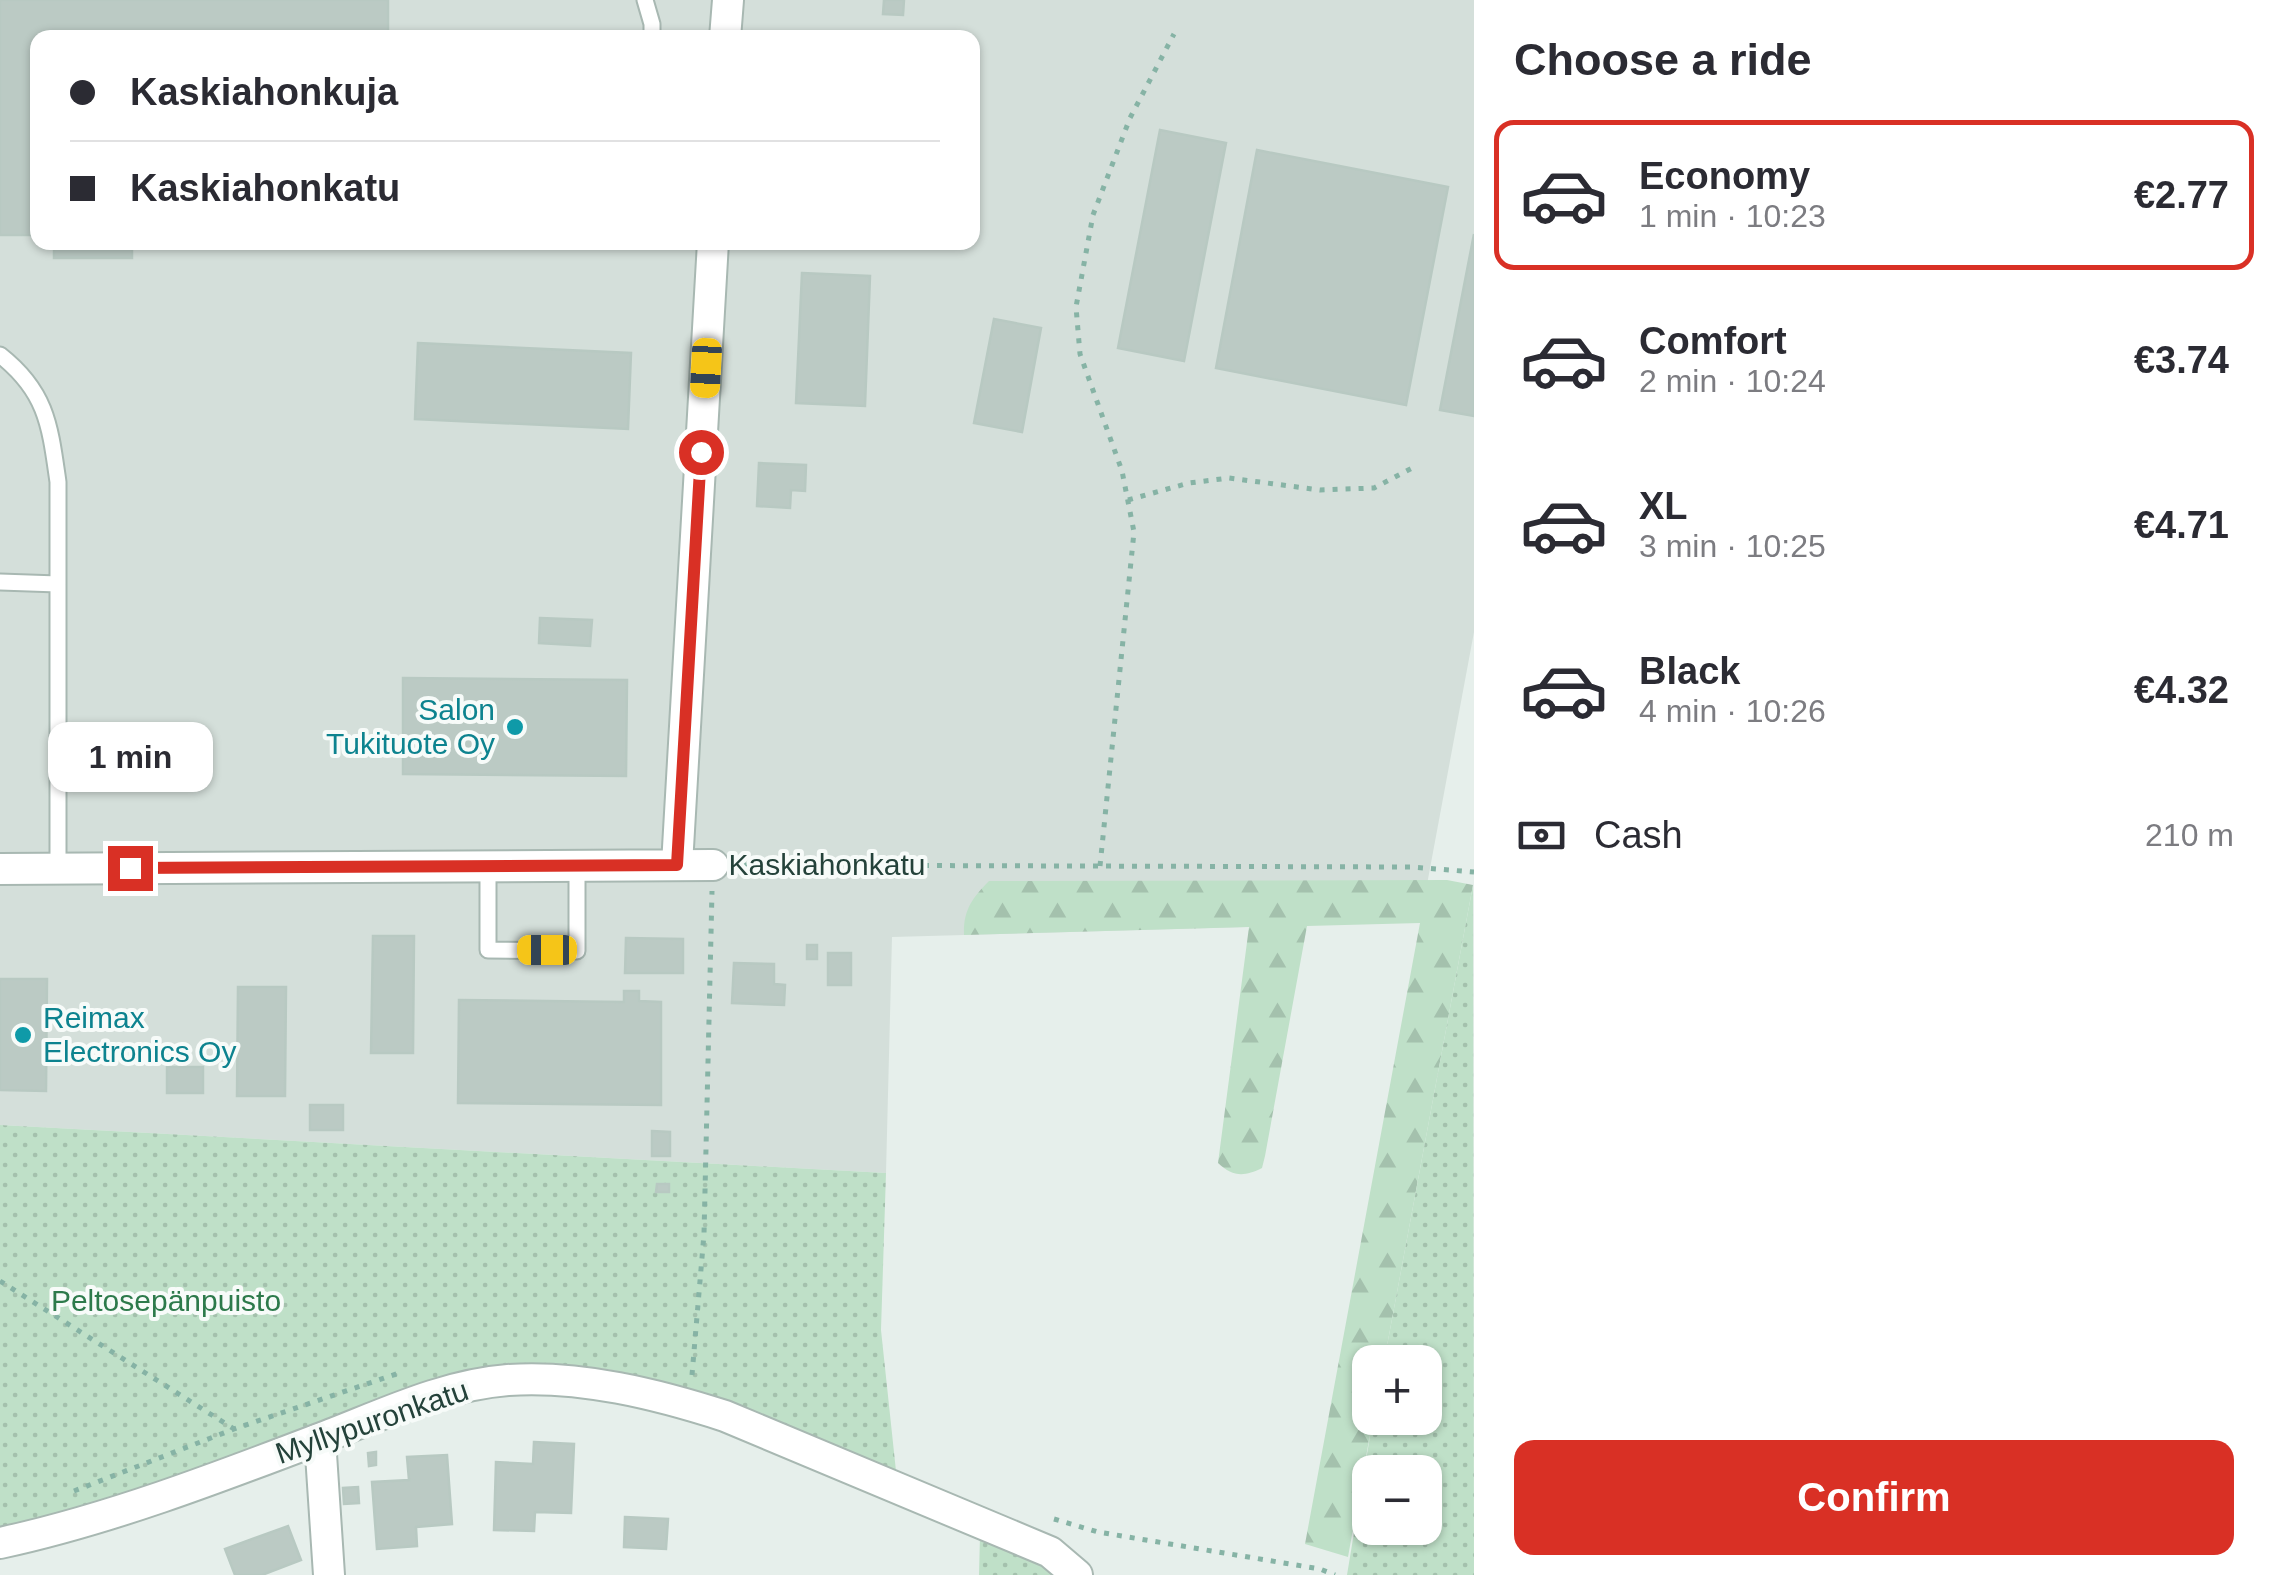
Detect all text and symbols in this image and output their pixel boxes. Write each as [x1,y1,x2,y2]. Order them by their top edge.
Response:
text: Choose a ride [1514,34,1812,85]
text: Kaskiahonkuja [130,71,398,113]
icon: car [1519,150,1609,240]
text: Economy [1639,155,1810,197]
text: Kaskiahonkatu [130,167,400,209]
text: €2.77 [2134,174,2229,216]
text: 1 min · 10:23 [1639,198,1826,234]
icon: car [1519,315,1609,405]
text: Comfort [1639,320,1787,362]
car [689,337,723,399]
text: €3.74 [2134,339,2229,381]
text: 2 min · 10:24 [1639,363,1826,399]
route start [679,430,724,475]
icon: car [1519,480,1609,570]
text: XL [1639,485,1688,527]
text: €4.71 [2134,504,2229,546]
text: 3 min · 10:25 [1639,528,1826,564]
icon: car [1519,645,1609,735]
text: Black [1639,650,1740,692]
text: €4.32 [2134,669,2229,711]
place label: Salon Tukituote Oy [326,693,495,760]
text: 4 min · 10:26 [1639,693,1826,729]
marker: Salon Tukituote Oy [504,716,526,738]
callout: 1 min [48,723,212,793]
text: 1 min [89,739,172,775]
icon: cash [1514,808,1569,863]
text: Cash [1594,814,1683,856]
text: 210 m [2145,817,2234,853]
route end [108,846,153,891]
street label: Kaskiahonkatu [729,848,925,881]
car [517,935,577,965]
place label: Reimax Electronics Oy [43,1001,236,1068]
marker: Reimax Electronics Oy [12,1024,34,1046]
park label: Peltosepänpuisto [51,1284,281,1317]
map controls [1352,1345,1442,1545]
button: + [1352,1345,1442,1435]
street label: Myllypuronkatu [271,1373,473,1470]
button: Confirm [1514,1440,2234,1555]
button: − [1352,1455,1442,1545]

